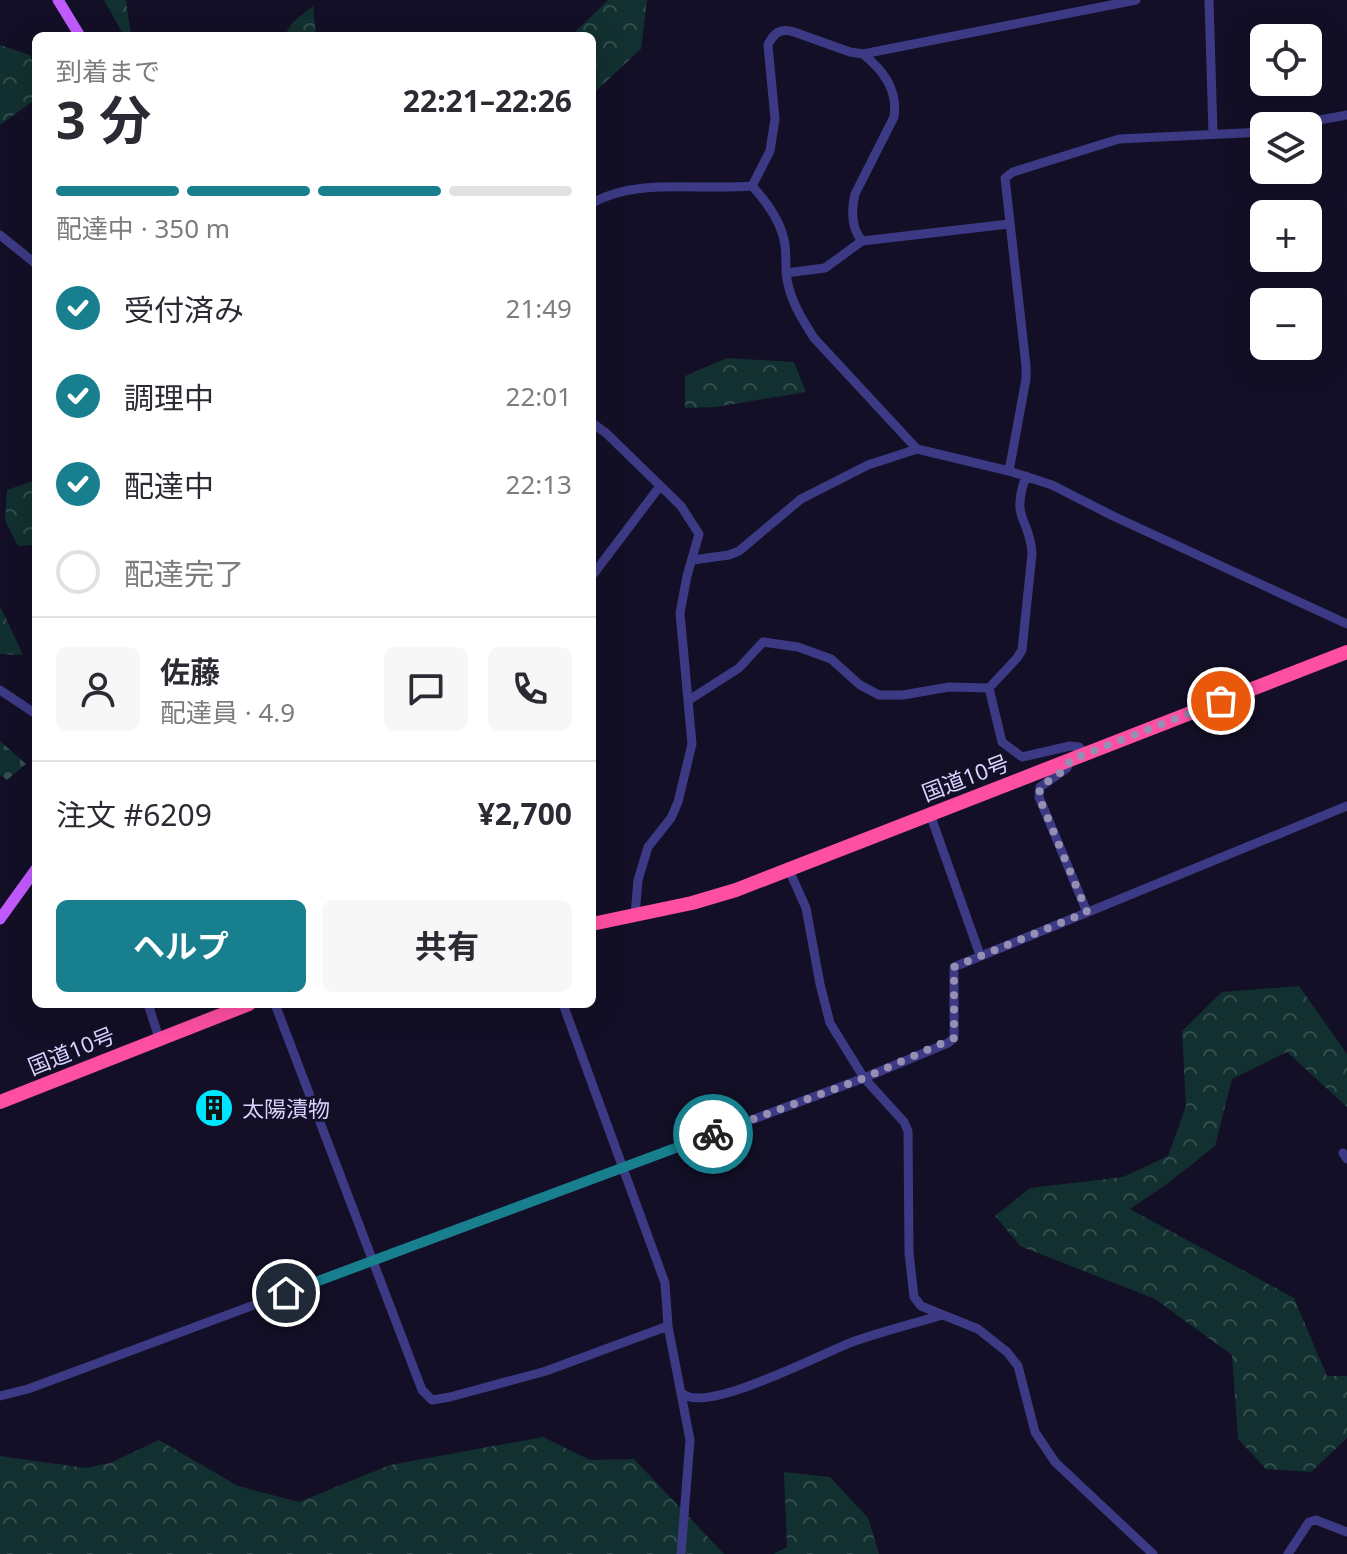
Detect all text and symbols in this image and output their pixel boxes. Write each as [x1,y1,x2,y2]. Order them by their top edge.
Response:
map controls [1250,24,1322,360]
button: locate [1250,24,1322,96]
text: 到着まで [56,53,160,89]
text: 22:21–22:26 [403,80,572,121]
text: 3 分 [56,83,151,154]
button: layers [1250,112,1322,184]
button: + [1250,200,1322,272]
text: 配達中 · 350 m [56,210,230,246]
icon: check [56,286,100,330]
button: − [1250,288,1322,360]
text: 受付済み [124,289,244,330]
text: 21:49 [506,290,572,326]
icon: check [56,374,100,418]
text: 調理中 [124,377,214,418]
text: 22:01 [506,378,572,414]
icon: check [56,462,100,506]
text: 配達中 [124,465,214,506]
text: 22:13 [506,466,572,502]
text: 配達完了 [124,553,244,594]
button: person [56,647,140,731]
button: chat [384,647,468,731]
button: phone [488,647,572,731]
text: 佐藤 [160,651,220,692]
pin [1187,667,1255,735]
icon: bag [1199,679,1243,723]
text: 配達員 · 4.9 [160,694,295,730]
street label: 国道10号 [917,747,1013,807]
text: ¥2,700 [478,793,572,834]
text: 注文 #6209 [56,794,212,835]
button: ヘルプ [56,900,306,992]
button: 共有 [322,900,572,992]
street label: 国道10号 [23,1019,119,1081]
building icon: 太陽漬物 [193,1087,235,1129]
place label: 太陽漬物 [242,1093,330,1123]
courier [673,1094,753,1174]
icon: bike [691,1112,735,1156]
pin [252,1259,320,1327]
icon: home [264,1271,308,1315]

